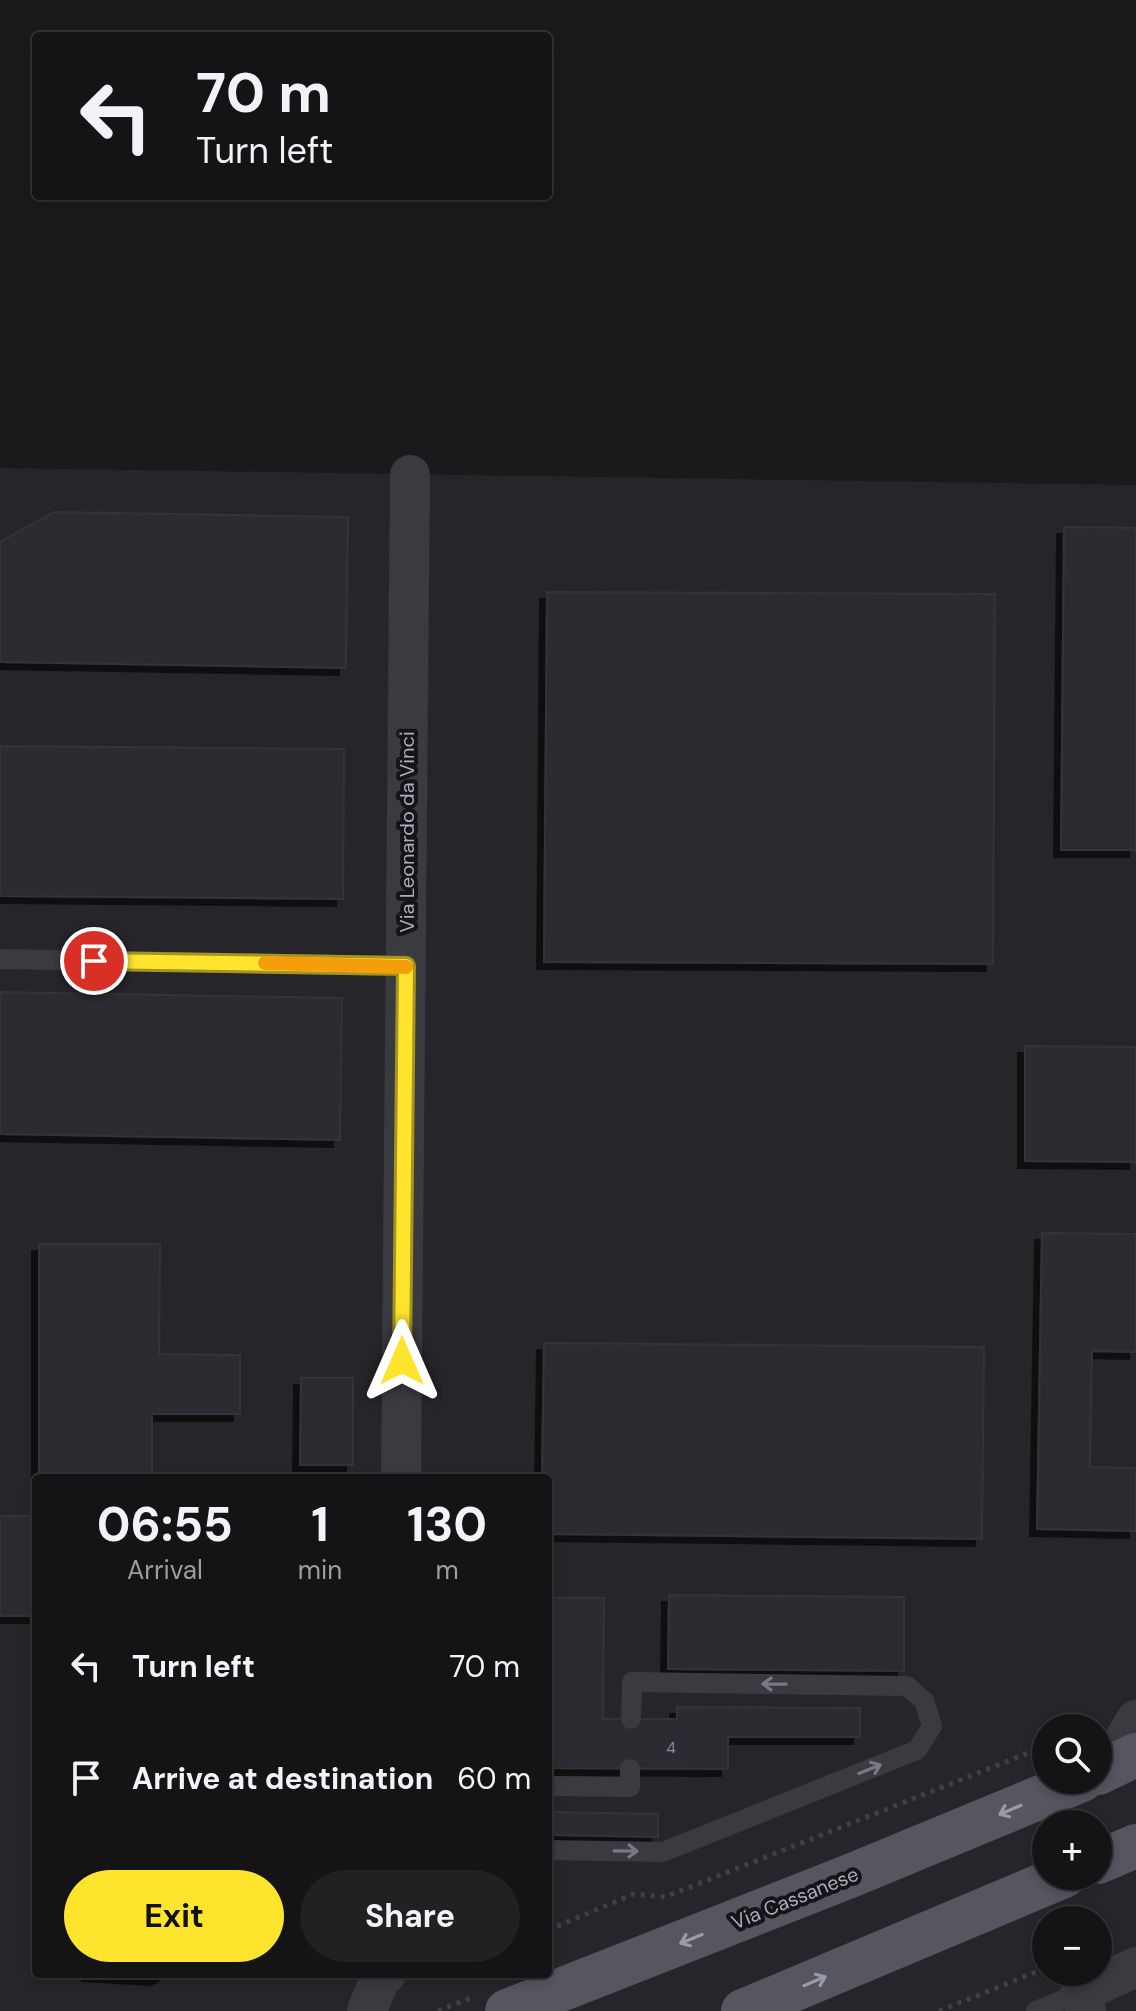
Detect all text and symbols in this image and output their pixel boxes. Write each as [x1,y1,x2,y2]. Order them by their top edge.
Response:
text: 70 m [196,56,331,129]
icon: left [64,64,168,168]
text: Turn left [196,127,333,174]
street label: Via Leonardo da Vinci [394,731,420,933]
pin [60,927,128,995]
icon: arrive [72,939,116,983]
position arrow [360,1319,444,1403]
text: 06:55 [97,1493,233,1556]
text: 1 [311,1493,329,1556]
text: 130 [407,1493,487,1556]
text: Arrival [127,1553,203,1587]
text: min [298,1553,342,1587]
text: m [435,1553,459,1587]
icon: left [64,1644,108,1688]
text: Turn left [132,1647,255,1686]
text: 70 m [449,1647,520,1686]
one-way arrow [761,1676,788,1692]
map controls [1032,1714,1112,1986]
button: search [1032,1714,1112,1794]
house number: 4 [666,1737,676,1758]
icon: arrive [64,1756,108,1800]
text: Arrive at destination [132,1759,433,1798]
text: 60 m [457,1759,531,1798]
one-way arrow [857,1761,882,1775]
one-way arrow [998,1804,1023,1818]
button: + [1032,1810,1112,1890]
one-way arrow [612,1843,639,1859]
street label: Via Cassanese [728,1861,862,1935]
button: Exit [64,1870,284,1962]
button: Share [300,1870,520,1962]
button: − [1032,1906,1112,1986]
one-way arrow [679,1933,704,1947]
one-way arrow [802,1972,827,1987]

